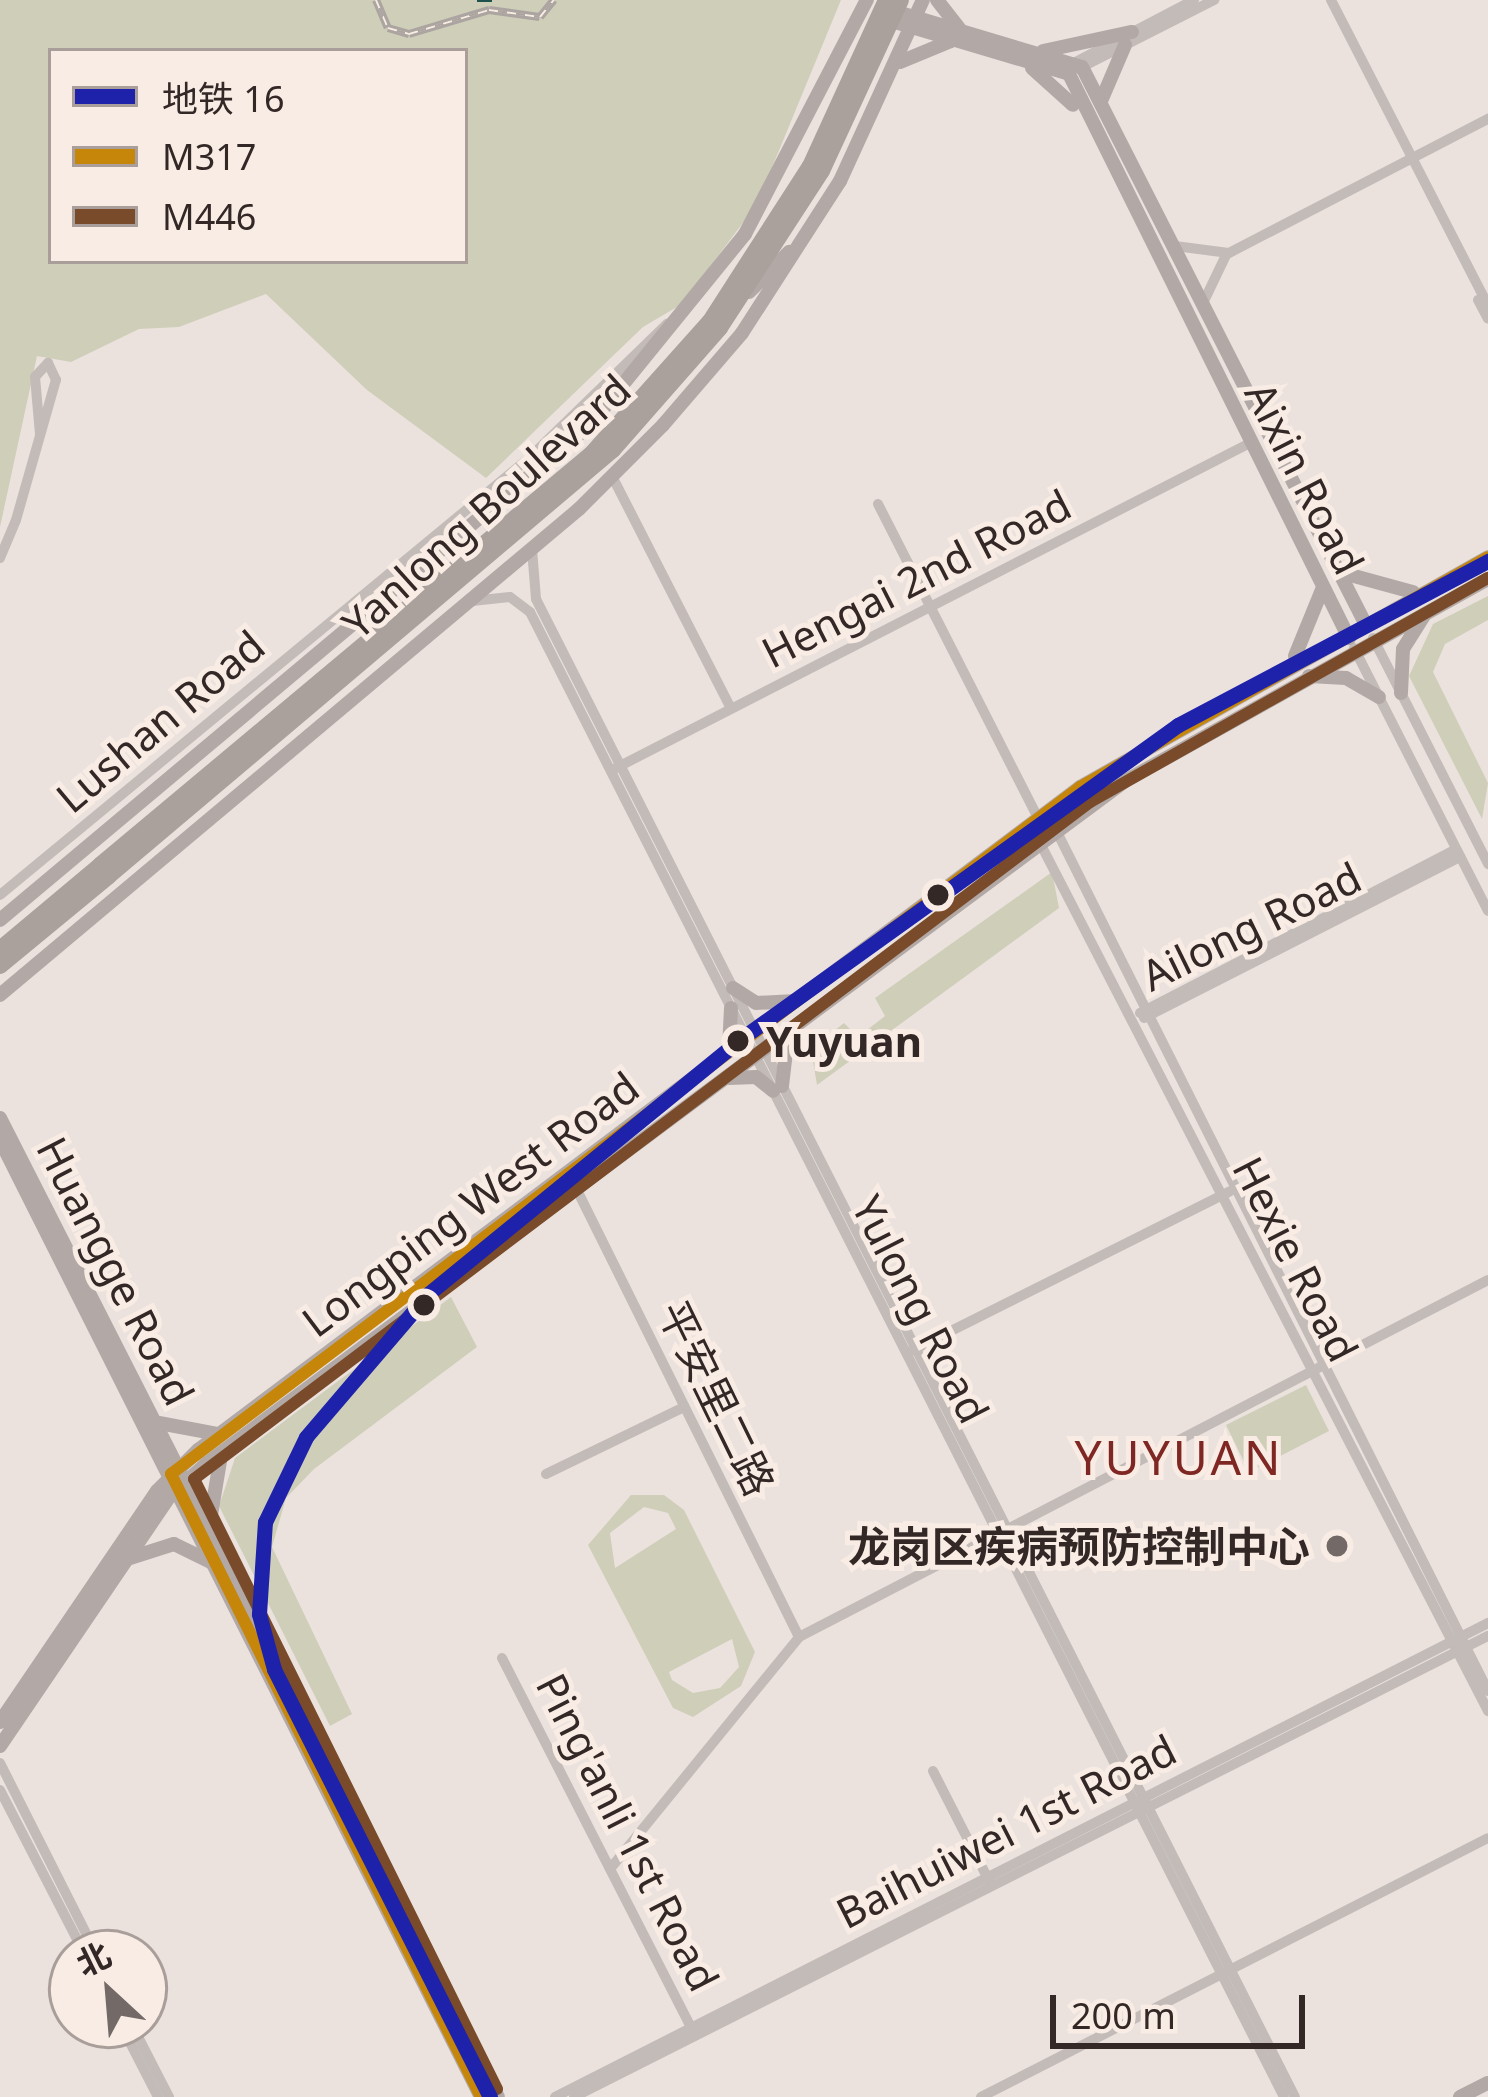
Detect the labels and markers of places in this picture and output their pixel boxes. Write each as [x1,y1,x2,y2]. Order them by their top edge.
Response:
unlabelled marker [927,884,949,906]
place label: Yuyuan [766,1016,922,1066]
marker: Yuyuan [721,1024,755,1058]
unlabelled marker [413,1294,435,1316]
place label: 龙岗区疾病预防控制中心 [848,1521,1310,1571]
marker: 龙岗区疾病预防控制中心 [1321,1530,1353,1562]

